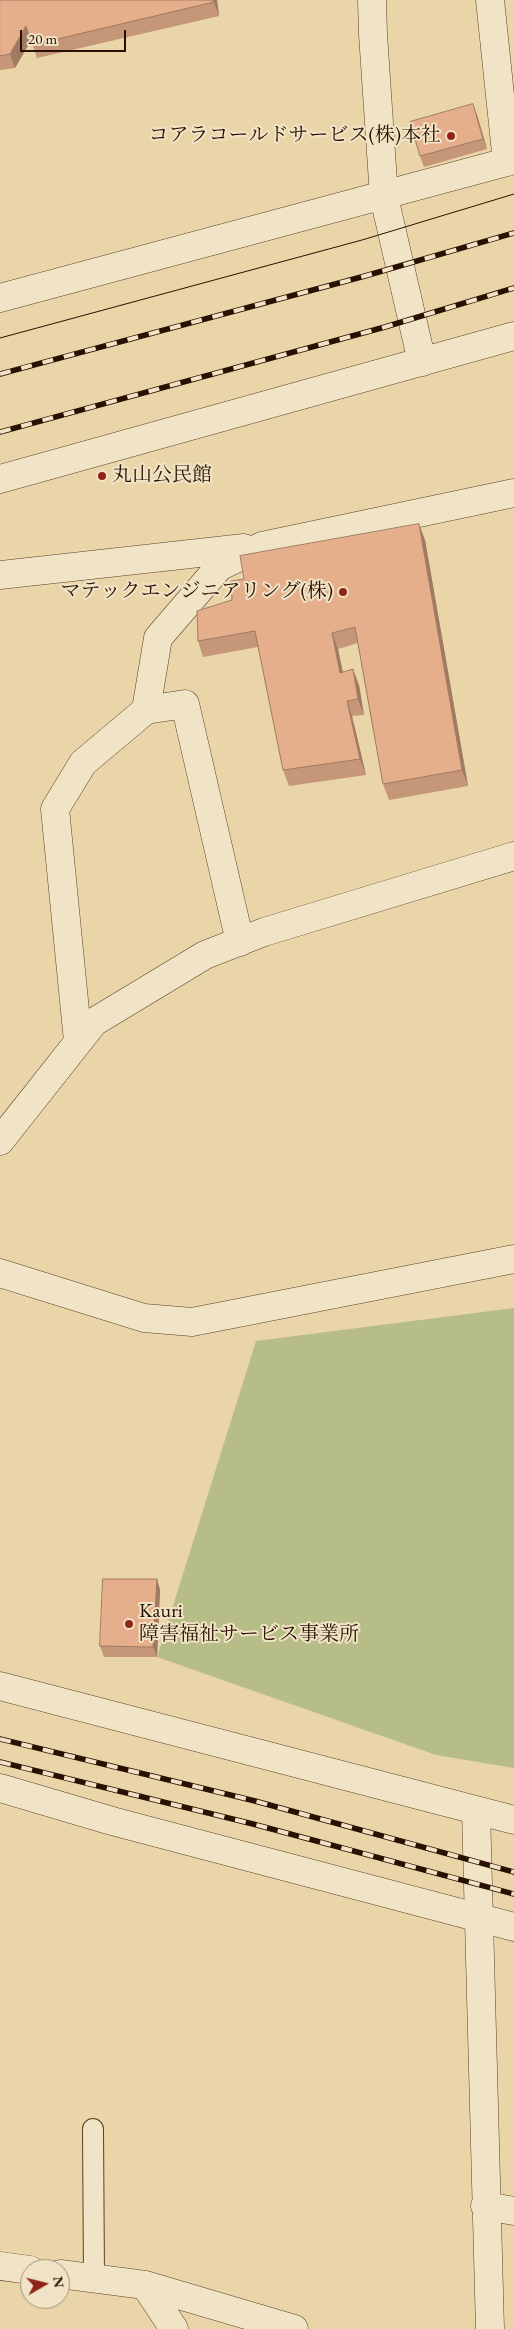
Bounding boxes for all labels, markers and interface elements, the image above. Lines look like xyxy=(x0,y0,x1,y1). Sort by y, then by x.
scale bar xyxy=(22,20,129,52)
text: 20 m xyxy=(28,29,57,48)
place label: コアラコールドサービス(株)本社 xyxy=(148,124,441,148)
marker: コアラコールドサービス(株)本社 xyxy=(445,130,457,142)
place label: 丸山公民館 xyxy=(112,464,212,488)
marker: 丸山公民館 xyxy=(96,470,108,482)
place label: マテックエンジニアリング(株) xyxy=(60,580,333,604)
marker: マテックエンジニアリング(株) xyxy=(337,586,349,598)
place label: Kauri 障害福祉サービス事業所 xyxy=(139,1600,359,1647)
marker: Kauri 障害福祉サービス事業所 xyxy=(123,1618,135,1630)
north arrow xyxy=(20,2259,70,2309)
text: N xyxy=(49,2275,69,2289)

